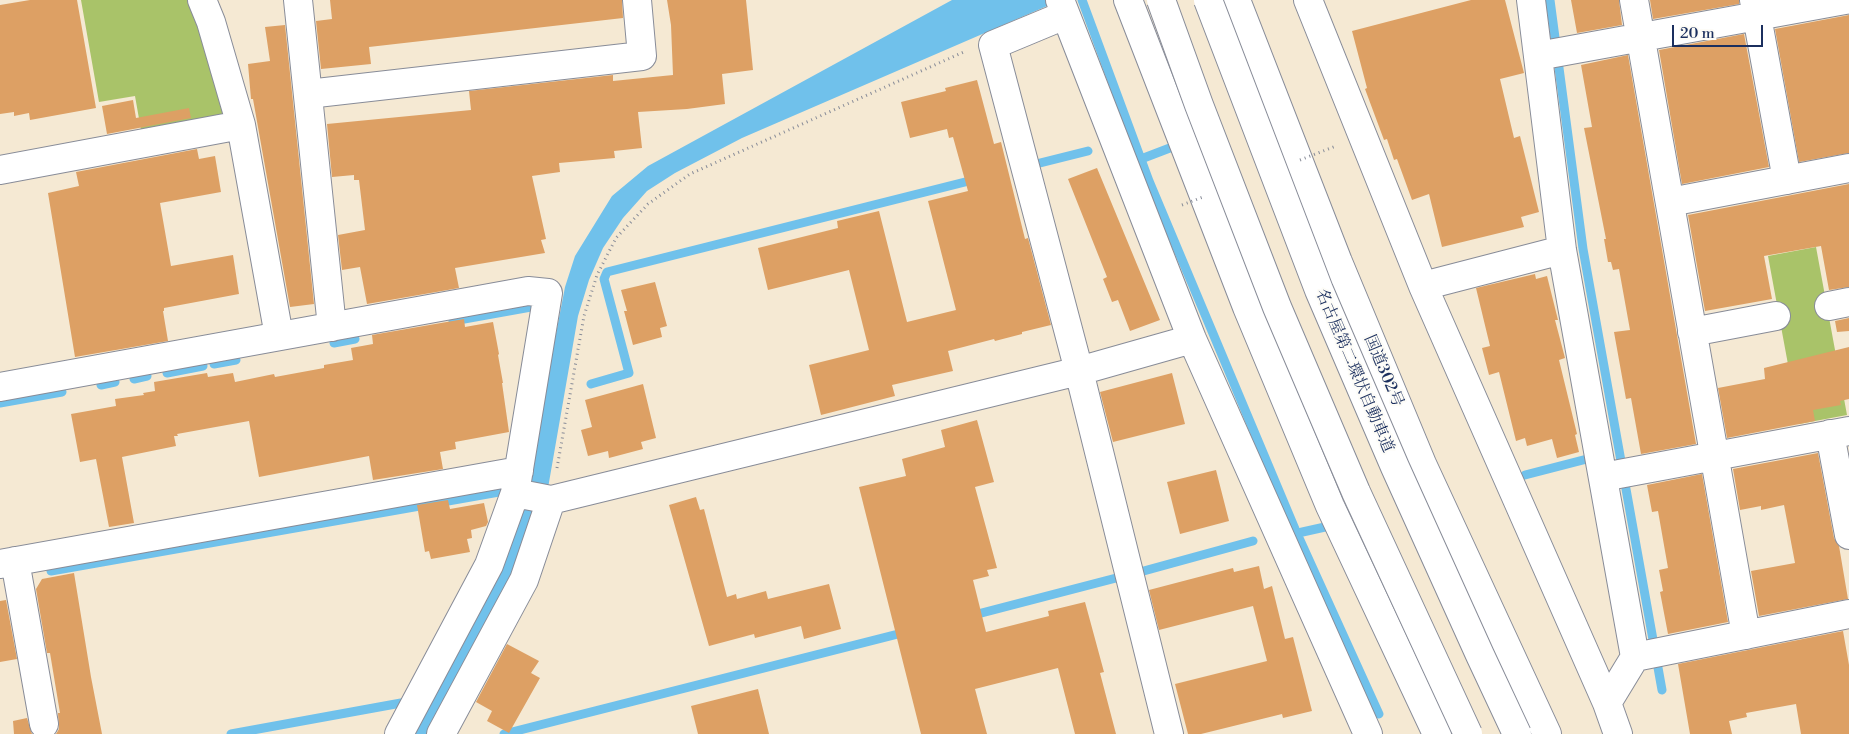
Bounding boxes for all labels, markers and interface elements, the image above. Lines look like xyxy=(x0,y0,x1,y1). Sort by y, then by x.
scale bar xyxy=(1674,15,1765,47)
text: 20 m xyxy=(1680,24,1715,43)
street label: 名古屋第二環状自動車道 xyxy=(1311,286,1397,456)
street label: 国道302号 xyxy=(1359,332,1407,410)

